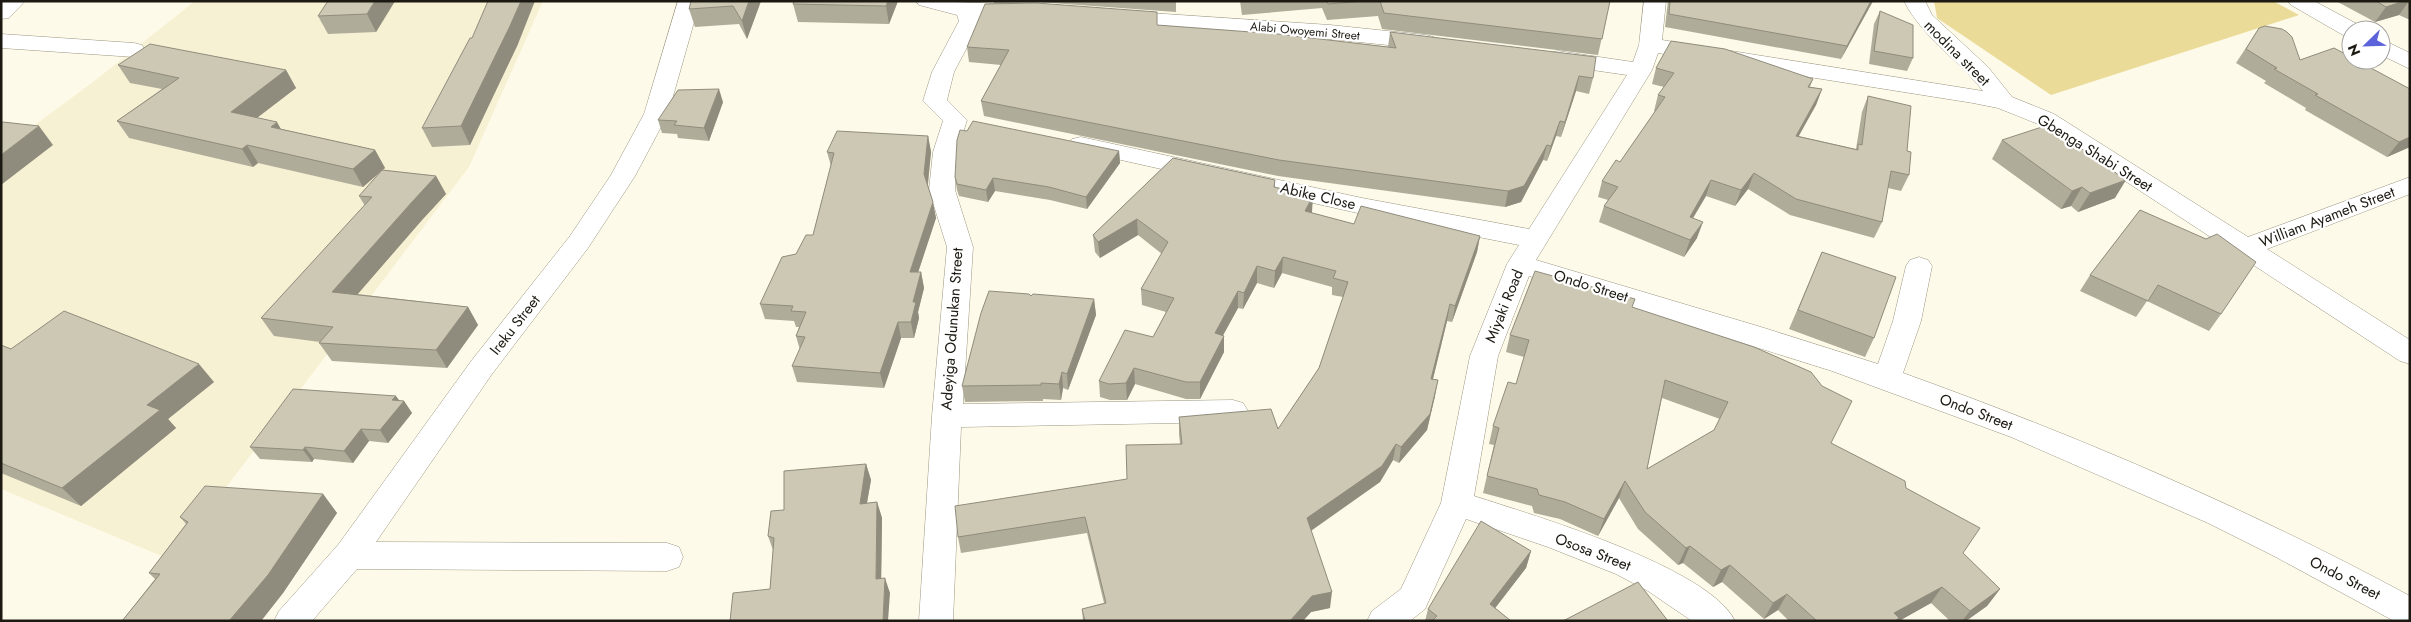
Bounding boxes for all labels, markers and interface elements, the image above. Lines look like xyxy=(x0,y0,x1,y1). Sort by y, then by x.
street label: modina street xyxy=(1919,15,1995,91)
street label: Alabi Owoyemi Street xyxy=(1249,17,1361,45)
north arrow xyxy=(2341,20,2391,70)
text: N xyxy=(2343,41,2365,59)
street label: Gbenga Shabi Street xyxy=(2033,109,2157,198)
street label: Abike Close xyxy=(1278,177,1358,215)
street label: William Ayameh Street xyxy=(2256,181,2398,253)
street label: Adeyiga Odunukan Street xyxy=(935,247,969,411)
street label: Ondo Street xyxy=(1551,264,1631,308)
street label: Miyaki Road xyxy=(1479,266,1529,346)
street label: Ireku Street xyxy=(484,290,546,360)
street label: Ondo Street xyxy=(1936,388,2016,436)
street label: Ososa Street xyxy=(1552,527,1634,577)
street label: Ondo Street xyxy=(2306,551,2385,605)

